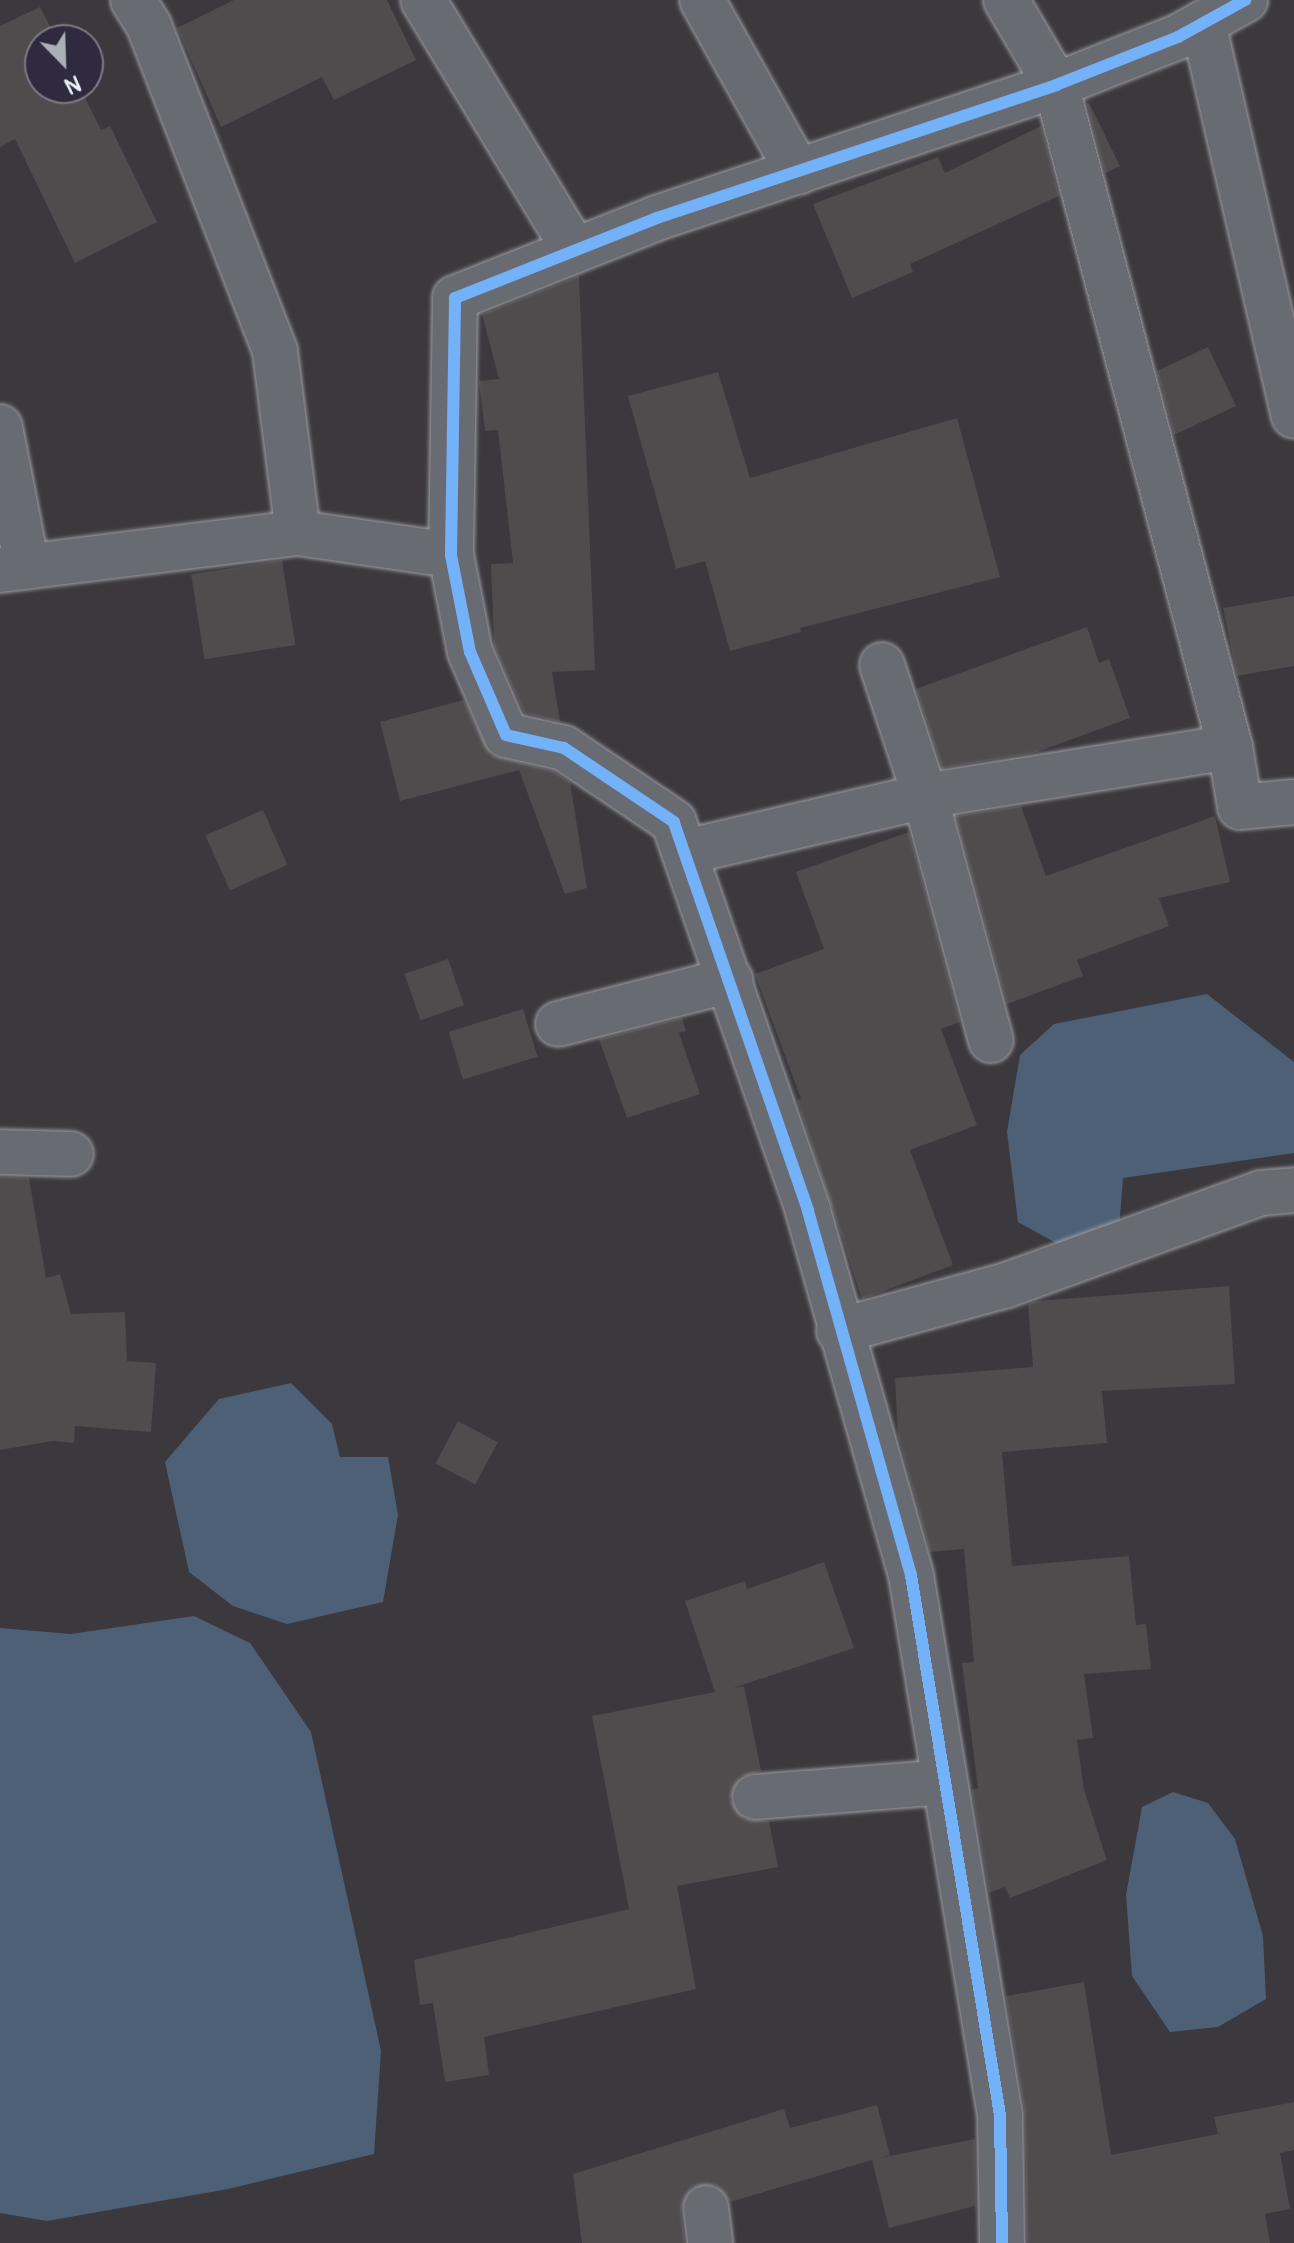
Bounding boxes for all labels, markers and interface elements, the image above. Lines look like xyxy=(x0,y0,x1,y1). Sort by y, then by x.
north arrow xyxy=(24,24,104,104)
text: N xyxy=(60,68,85,100)

